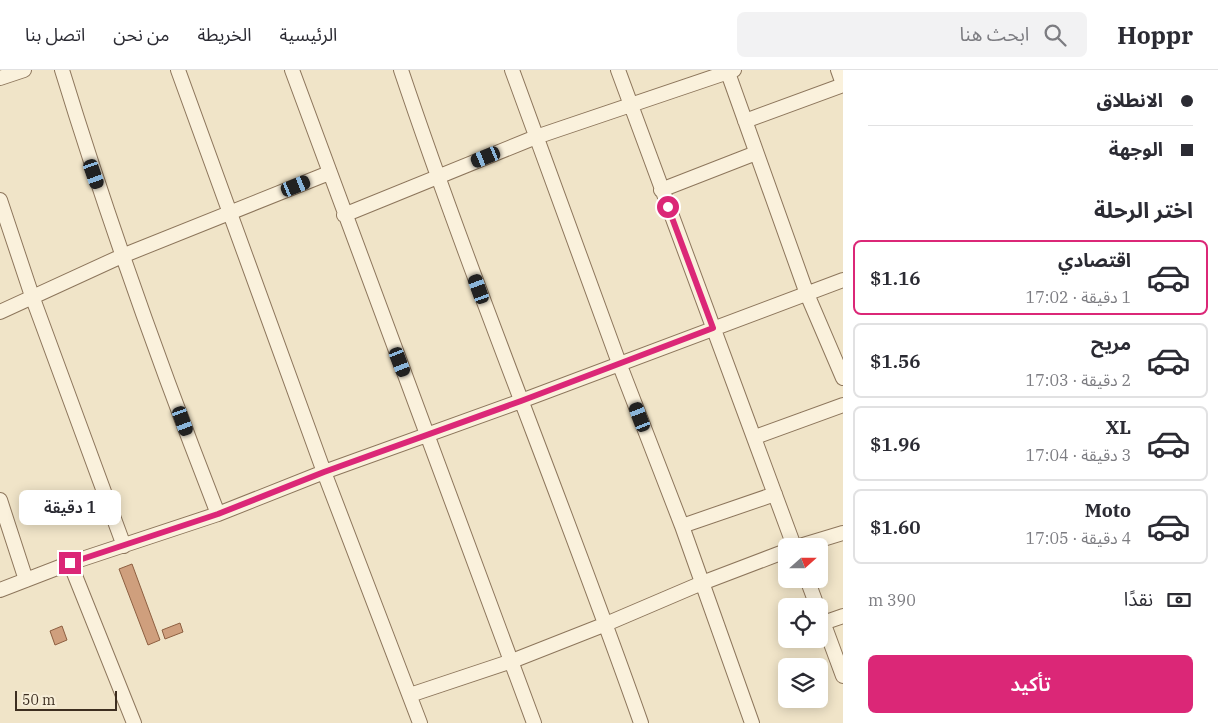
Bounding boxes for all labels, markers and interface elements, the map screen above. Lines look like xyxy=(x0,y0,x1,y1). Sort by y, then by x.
search box xyxy=(737,12,1087,57)
text: Hoppr xyxy=(1117,19,1193,51)
icon: search xyxy=(1041,21,1069,49)
text: ابحث هنا xyxy=(959,22,1029,46)
text: اتصل بنا xyxy=(25,23,85,46)
text: من نحن xyxy=(113,23,170,46)
text: الخريطة xyxy=(198,23,251,46)
text: الرئيسية xyxy=(279,23,337,46)
text: الانطلاق xyxy=(1097,88,1163,112)
text: الوجهة xyxy=(1109,137,1163,161)
car xyxy=(469,144,502,170)
car xyxy=(82,157,105,191)
car xyxy=(279,173,312,199)
text: اختر الرحلة xyxy=(1094,195,1193,224)
route start xyxy=(657,196,679,218)
text: اقتصادي xyxy=(1058,248,1131,272)
icon: car xyxy=(1146,255,1191,300)
text: $1.16 xyxy=(870,266,921,290)
car xyxy=(466,272,491,306)
text: 1 دقيقة · 17:02 xyxy=(1026,287,1131,307)
text: مريح xyxy=(1091,331,1131,355)
icon: car xyxy=(1146,338,1191,383)
car xyxy=(387,345,412,379)
text: $1.56 xyxy=(870,349,921,373)
text: 2 دقيقة · 17:03 xyxy=(1026,370,1131,390)
car xyxy=(627,400,652,434)
car xyxy=(170,404,195,438)
text: XL xyxy=(1105,415,1131,439)
icon: car xyxy=(1146,421,1191,466)
text: $1.96 xyxy=(870,432,921,456)
text: 3 دقيقة · 17:04 xyxy=(1026,445,1131,465)
callout: 1 دقيقة xyxy=(19,490,121,526)
text: 1 دقيقة xyxy=(44,497,96,517)
text: Moto xyxy=(1085,498,1131,522)
icon: car xyxy=(1146,504,1191,549)
text: $1.60 xyxy=(870,515,921,539)
text: 4 دقيقة · 17:05 xyxy=(1026,528,1131,548)
north arrow xyxy=(778,538,828,588)
map controls xyxy=(778,538,828,708)
route end xyxy=(59,552,81,574)
icon: cash xyxy=(1165,586,1193,614)
text: نقدًا xyxy=(1124,587,1153,611)
text: 390 m xyxy=(868,590,916,610)
button: locate xyxy=(778,598,828,648)
button: تأكيد xyxy=(868,655,1193,713)
button: layers xyxy=(778,658,828,708)
scale bar xyxy=(15,688,118,711)
text: 50 m xyxy=(22,691,55,709)

